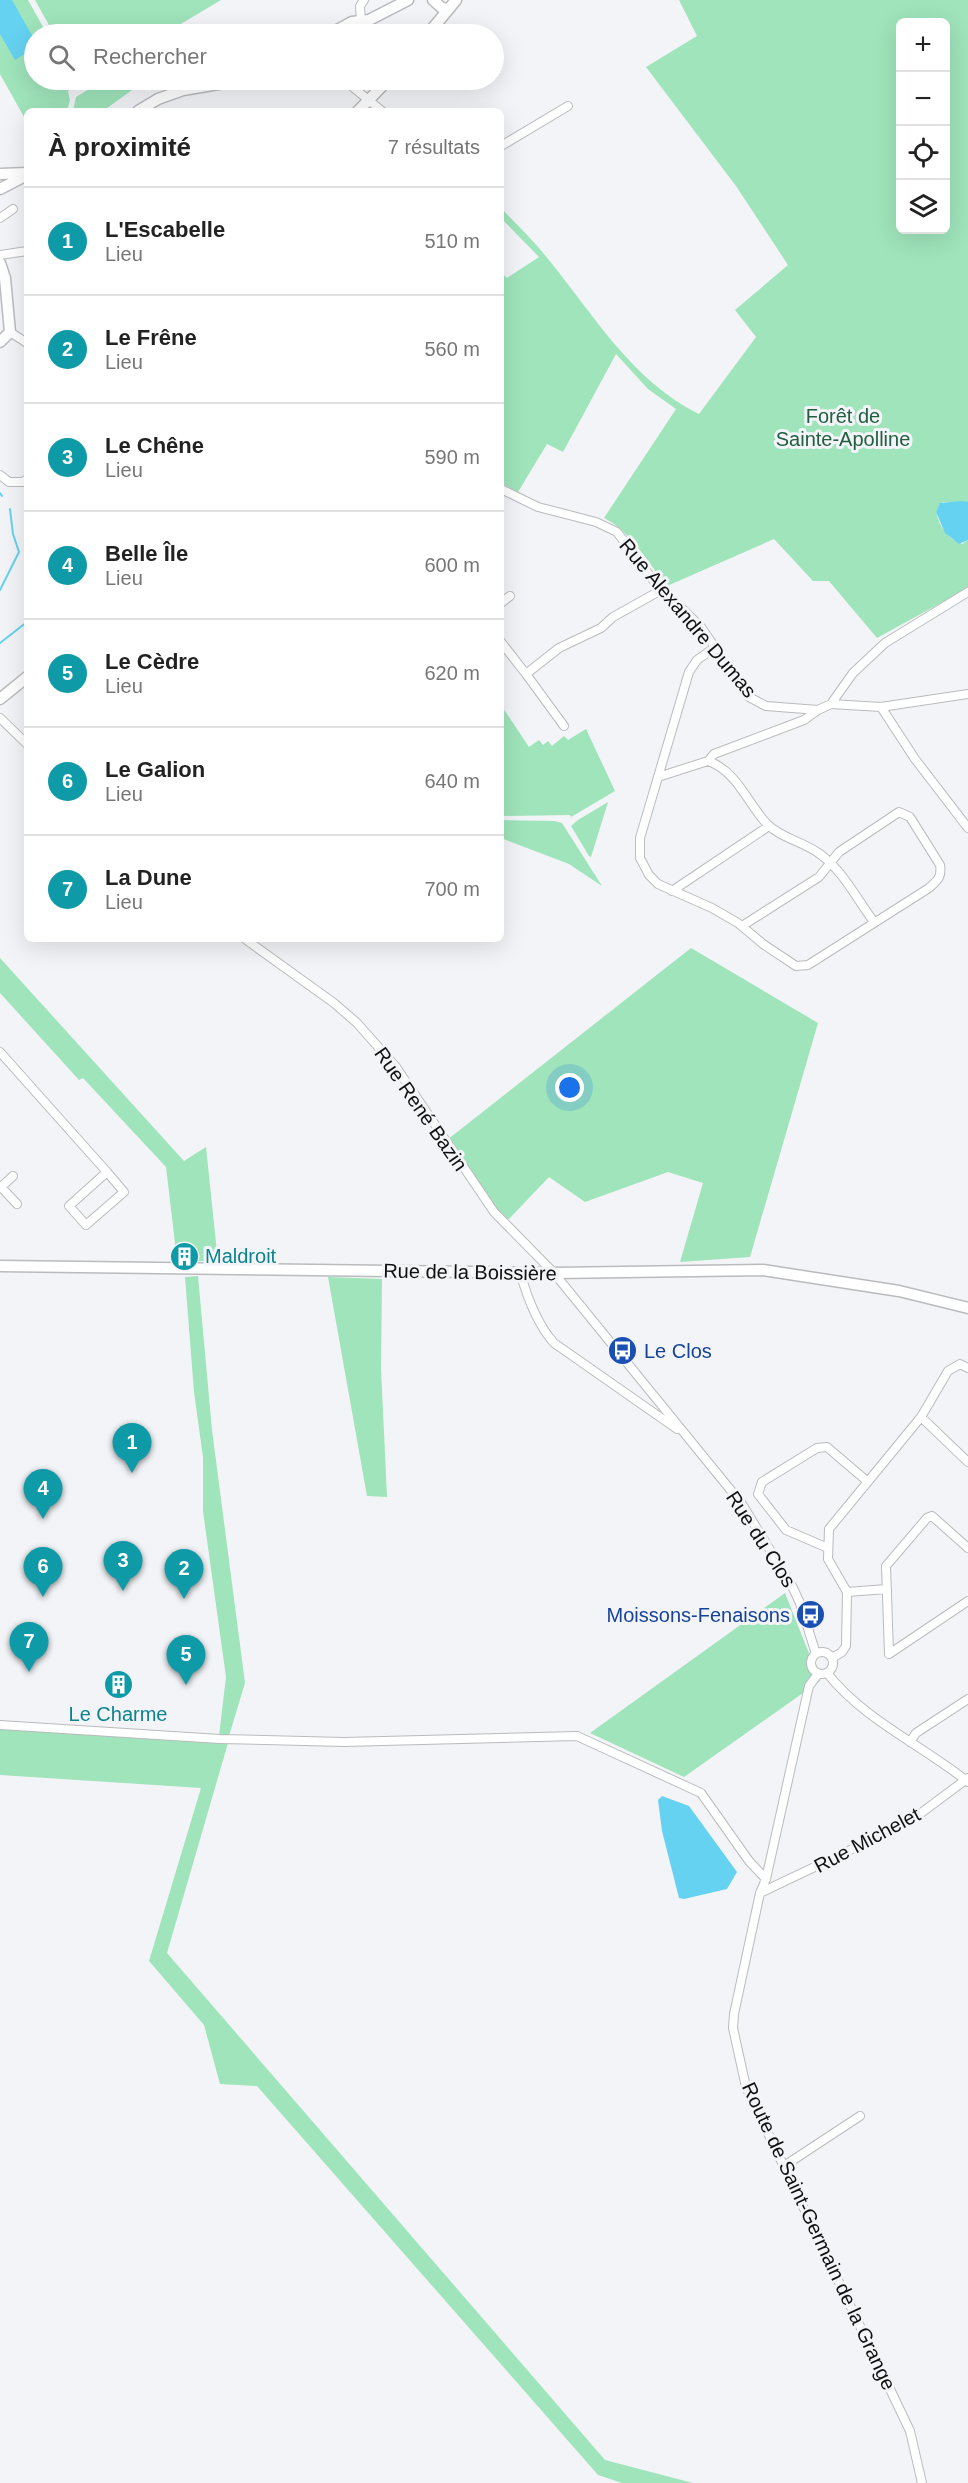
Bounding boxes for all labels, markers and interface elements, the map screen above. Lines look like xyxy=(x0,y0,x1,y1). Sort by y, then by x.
map controls xyxy=(896,18,950,234)
button: + xyxy=(896,18,950,72)
search box xyxy=(24,24,504,90)
icon: search xyxy=(45,41,78,74)
text: Rechercher xyxy=(93,44,207,69)
button: − xyxy=(896,72,950,126)
button: locate xyxy=(896,126,950,180)
text: À proximité xyxy=(48,132,191,162)
text: 7 résultats xyxy=(388,136,480,158)
button: layers xyxy=(896,180,950,234)
text: L'Escabelle xyxy=(105,217,225,242)
text: 1 xyxy=(62,230,73,252)
text: 510 m xyxy=(424,230,480,252)
text: Lieu xyxy=(105,243,143,265)
text: Le Frêne xyxy=(105,325,197,350)
text: 2 xyxy=(62,338,73,360)
text: 560 m xyxy=(424,338,480,360)
text: Lieu xyxy=(105,351,143,373)
park label: Forêt de Sainte-Apolline xyxy=(776,405,910,450)
text: Le Chêne xyxy=(105,433,204,458)
text: 3 xyxy=(62,446,73,468)
text: 590 m xyxy=(424,446,480,468)
text: Lieu xyxy=(105,459,143,481)
street label: Rue Alexandre Dumas xyxy=(615,534,761,702)
text: Belle Île xyxy=(105,541,188,566)
text: 4 xyxy=(62,554,73,576)
text: 600 m xyxy=(424,554,480,576)
text: Lieu xyxy=(105,567,143,589)
text: Le Cèdre xyxy=(105,649,199,674)
text: 5 xyxy=(62,662,73,684)
text: 620 m xyxy=(424,662,480,684)
text: Lieu xyxy=(105,675,143,697)
text: Le Galion xyxy=(105,757,205,782)
text: 6 xyxy=(62,770,73,792)
text: 640 m xyxy=(424,770,480,792)
text: Lieu xyxy=(105,783,143,805)
text: La Dune xyxy=(105,865,192,890)
text: 7 xyxy=(62,878,73,900)
text: 700 m xyxy=(424,878,480,900)
text: Lieu xyxy=(105,891,143,913)
street label: Rue René Bazin xyxy=(370,1043,472,1175)
your location xyxy=(555,1073,584,1102)
building icon: Maldroit xyxy=(168,1240,200,1272)
place label: Maldroit xyxy=(205,1245,277,1267)
street label: Rue de la Boissière xyxy=(383,1259,557,1285)
bus stop icon: Le Clos xyxy=(607,1335,639,1367)
place label: Le Clos xyxy=(644,1340,712,1362)
pin: 1 xyxy=(112,1424,152,1473)
pin: 4 xyxy=(24,1470,63,1519)
street label: Rue du Clos xyxy=(722,1487,800,1591)
pin: 3 xyxy=(104,1542,142,1591)
pin: 6 xyxy=(24,1548,63,1597)
pin: 2 xyxy=(164,1550,204,1599)
bus stop icon: Moissons-Fenaisons xyxy=(795,1599,827,1631)
place label: Moissons-Fenaisons xyxy=(607,1604,790,1626)
pin: 7 xyxy=(9,1622,48,1672)
pin: 5 xyxy=(166,1636,206,1685)
building icon: Le Charme xyxy=(102,1668,134,1700)
place label: Le Charme xyxy=(69,1703,167,1725)
street label: Rue Michelet xyxy=(810,1803,924,1877)
street label: Route de Saint-Germain de la Grange xyxy=(738,2079,900,2393)

